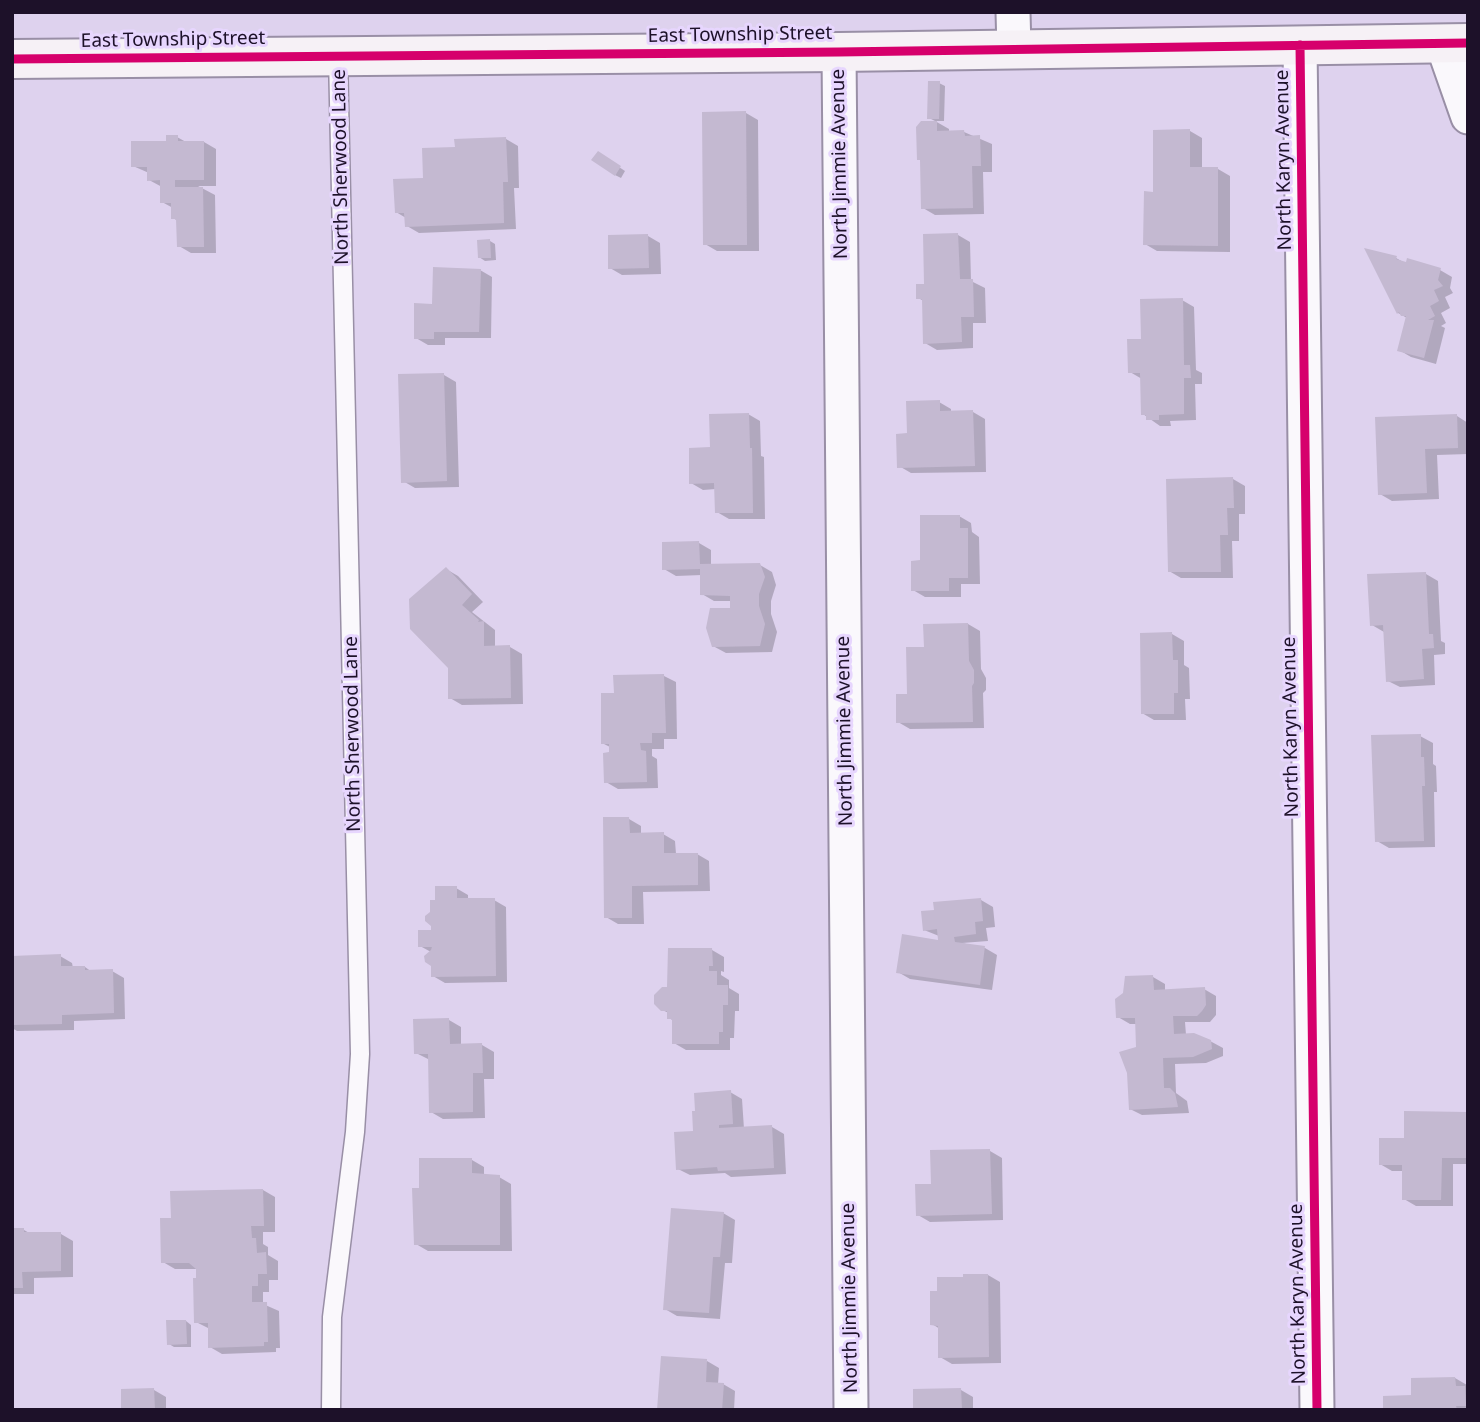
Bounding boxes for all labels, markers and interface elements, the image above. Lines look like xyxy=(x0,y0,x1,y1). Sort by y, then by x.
street label: East Township Street xyxy=(648,22,832,48)
street label: East Township Street xyxy=(81,27,265,53)
street label: North Sherwood Lane xyxy=(328,69,354,265)
street label: North Jimmie Avenue xyxy=(827,69,853,259)
street label: North Karyn Avenue xyxy=(1271,69,1297,251)
street label: North Sherwood Lane xyxy=(340,636,366,832)
street label: North Jimmie Avenue xyxy=(832,636,858,826)
street label: North Karyn Avenue xyxy=(1278,636,1304,818)
street label: North Jimmie Avenue xyxy=(837,1203,863,1393)
street label: North Karyn Avenue xyxy=(1285,1203,1311,1385)

